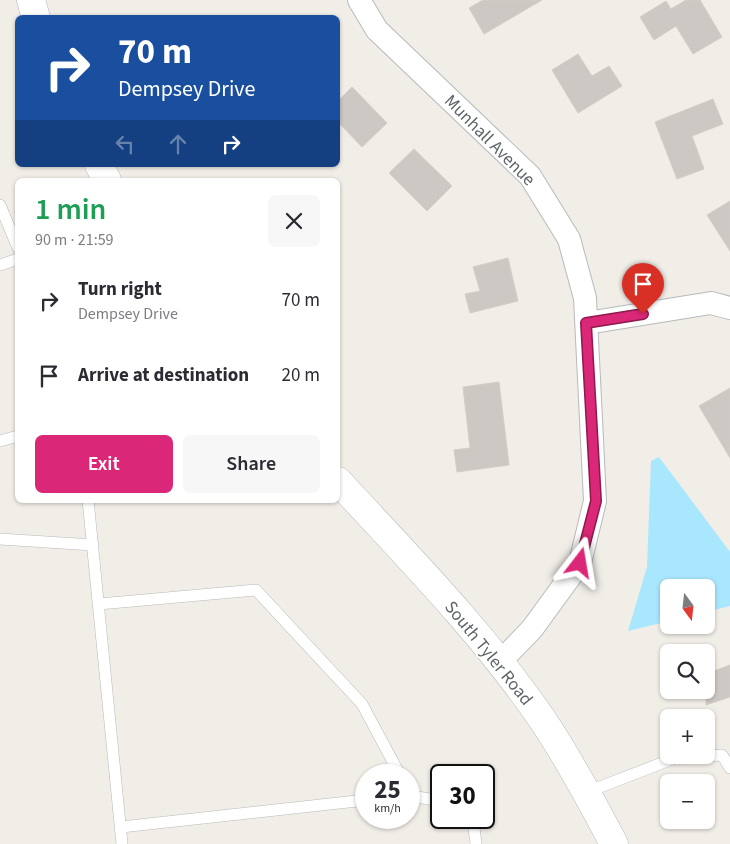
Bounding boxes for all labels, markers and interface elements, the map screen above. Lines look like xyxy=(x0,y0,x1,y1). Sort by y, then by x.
text: 70 m xyxy=(118,27,192,77)
icon: right xyxy=(35,35,100,100)
text: Dempsey Drive xyxy=(118,73,255,105)
street label: Munhall Avenue xyxy=(438,89,541,192)
icon: left xyxy=(111,130,139,158)
icon: ahead xyxy=(164,130,192,158)
icon: right xyxy=(217,130,245,158)
text: 1 min xyxy=(35,188,106,231)
button: close xyxy=(268,195,320,247)
text: 90 m · 21:59 xyxy=(35,229,114,251)
pin xyxy=(622,263,664,314)
icon: arrive xyxy=(629,270,657,298)
text: Turn right xyxy=(78,276,162,303)
icon: right xyxy=(35,287,63,315)
text: 70 m xyxy=(282,287,320,314)
text: Dempsey Drive xyxy=(78,303,178,325)
icon: arrive xyxy=(35,362,63,390)
text: Arrive at destination xyxy=(78,362,249,389)
text: 20 m xyxy=(282,362,320,389)
button: Exit xyxy=(35,435,173,493)
button: Share xyxy=(183,435,320,493)
position arrow xyxy=(553,536,605,588)
north arrow xyxy=(660,579,715,634)
map controls xyxy=(660,579,715,829)
street label: South Tyler Road xyxy=(439,596,539,711)
button: search xyxy=(660,644,715,699)
button: + xyxy=(660,709,715,764)
speed limit sign: 30 xyxy=(430,764,495,829)
text: 25 xyxy=(374,772,401,808)
button: − xyxy=(660,774,715,829)
text: km/h xyxy=(374,800,401,817)

